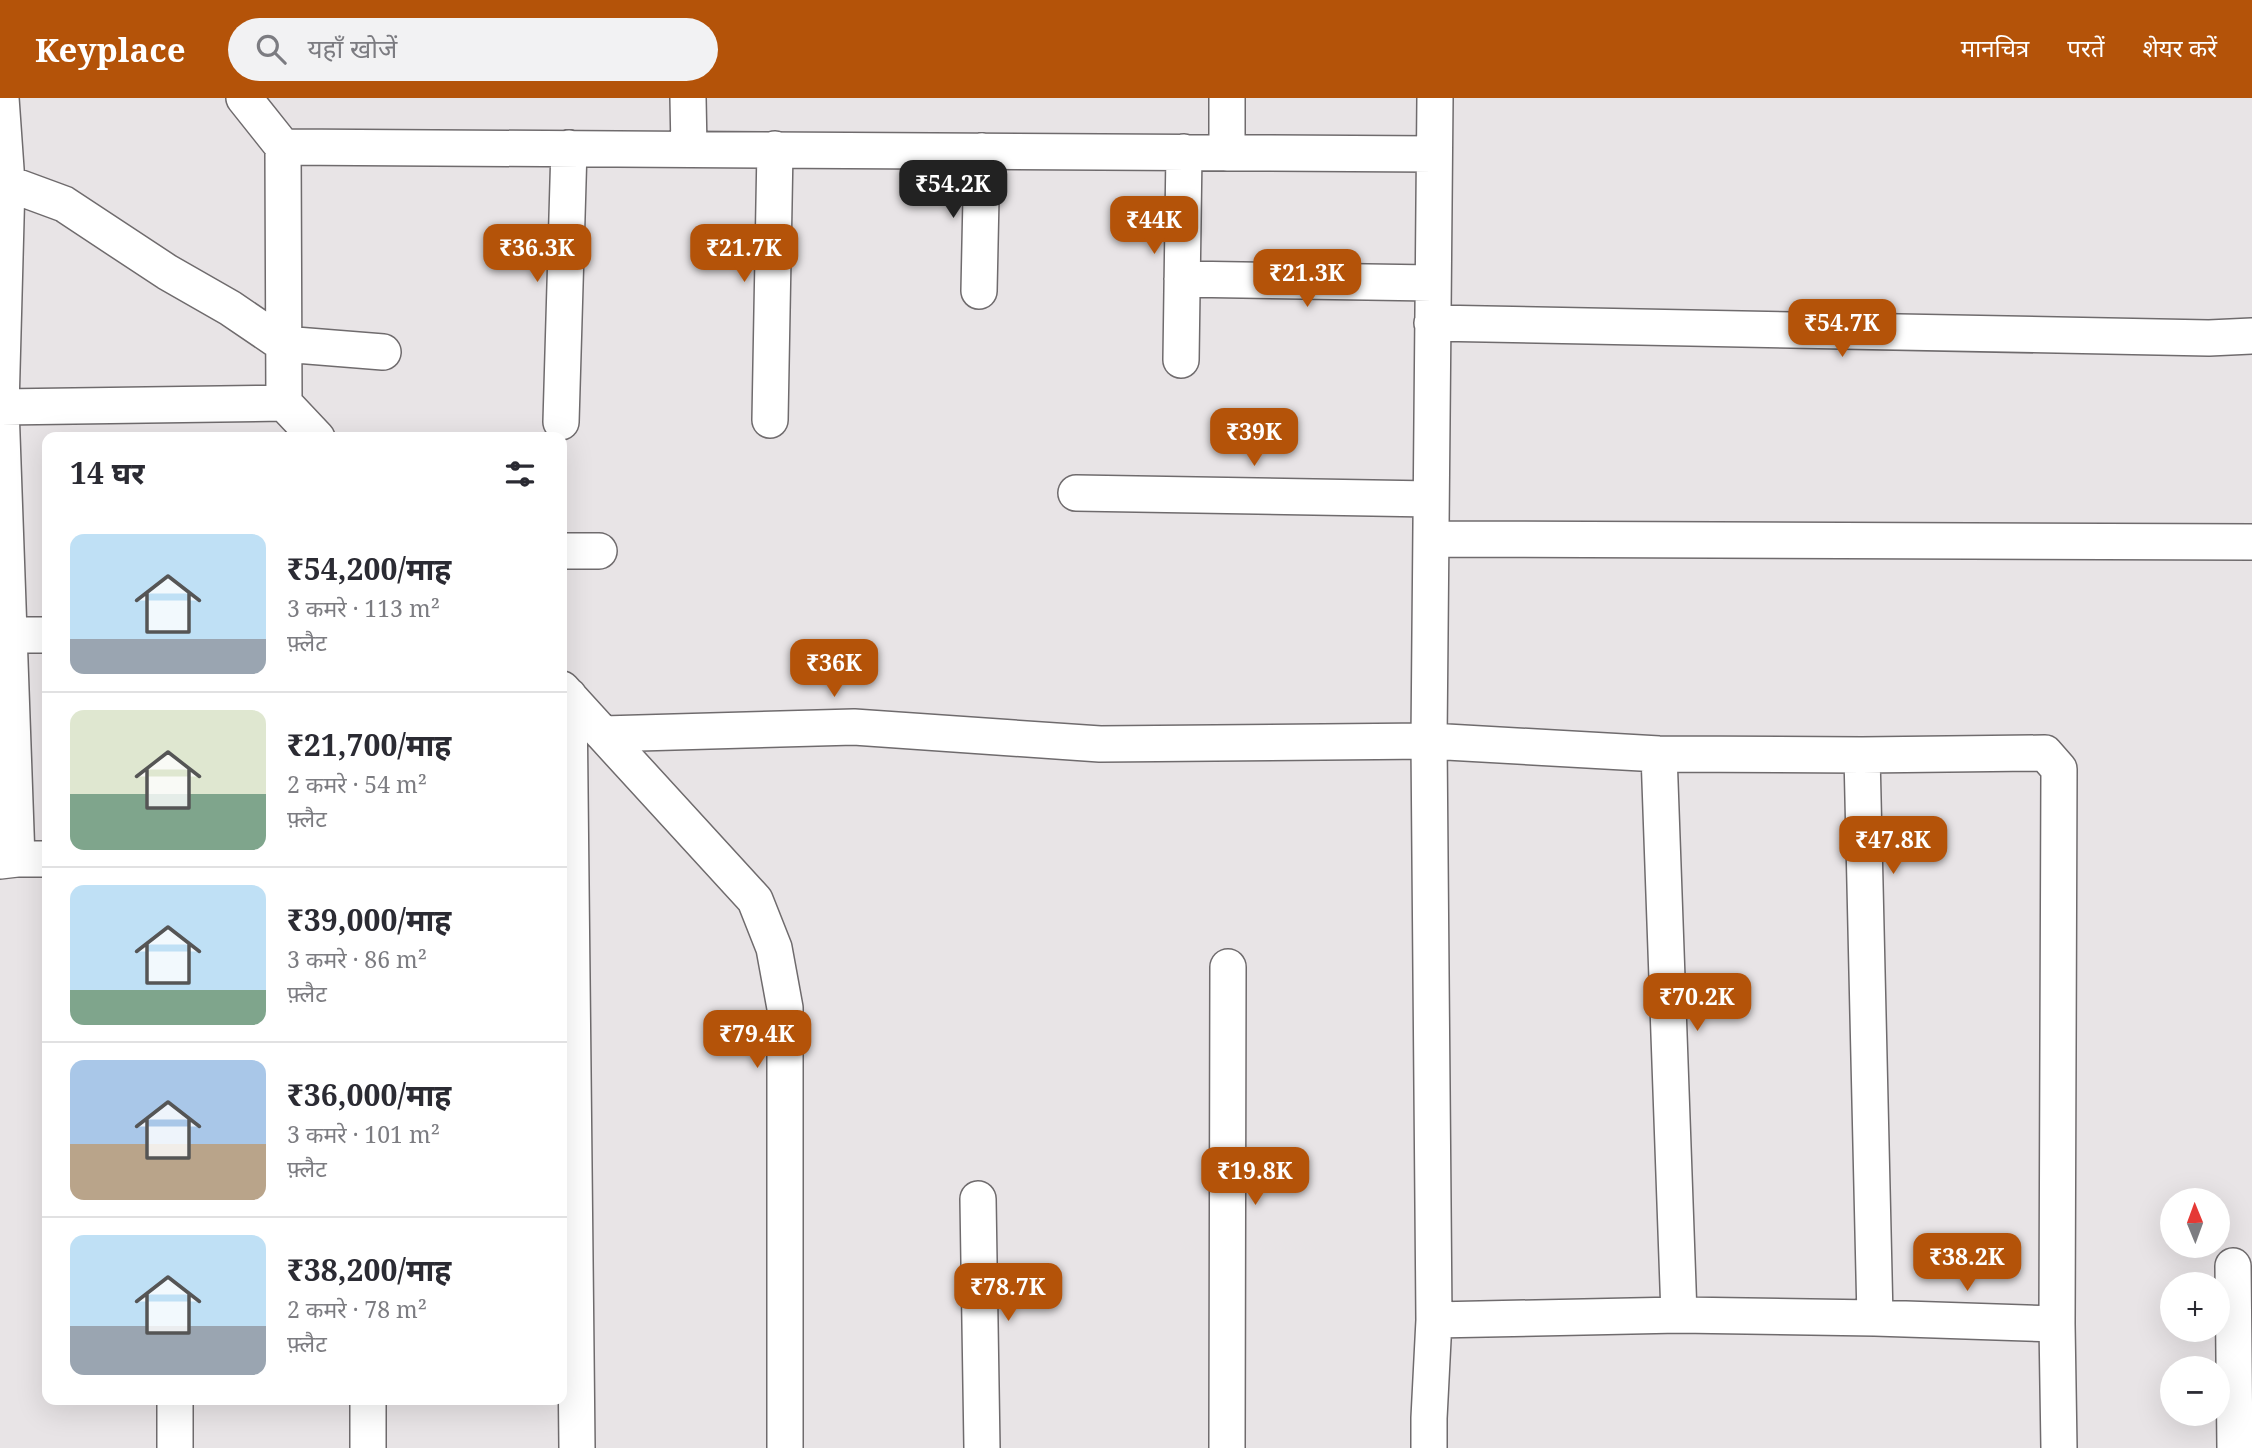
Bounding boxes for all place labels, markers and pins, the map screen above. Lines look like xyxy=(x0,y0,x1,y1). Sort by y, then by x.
pin: ₹54.2K xyxy=(896,160,1010,220)
pin: ₹44K xyxy=(1113,197,1195,256)
pin: ₹36.3K xyxy=(480,225,594,284)
pin: ₹21.7K xyxy=(687,225,801,284)
pin: ₹21.3K xyxy=(1250,250,1364,309)
pin: ₹54.7K xyxy=(1785,300,1899,359)
pin: ₹39K xyxy=(1213,408,1295,468)
pin: ₹36K xyxy=(793,640,875,699)
pin: ₹47.8K xyxy=(1836,816,1950,876)
pin: ₹70.2K xyxy=(1640,974,1754,1033)
pin: ₹79.4K xyxy=(700,1010,814,1070)
pin: ₹19.8K xyxy=(1198,1148,1312,1207)
pin: ₹38.2K xyxy=(1910,1234,2024,1293)
pin: ₹78.7K xyxy=(951,1264,1065,1323)

